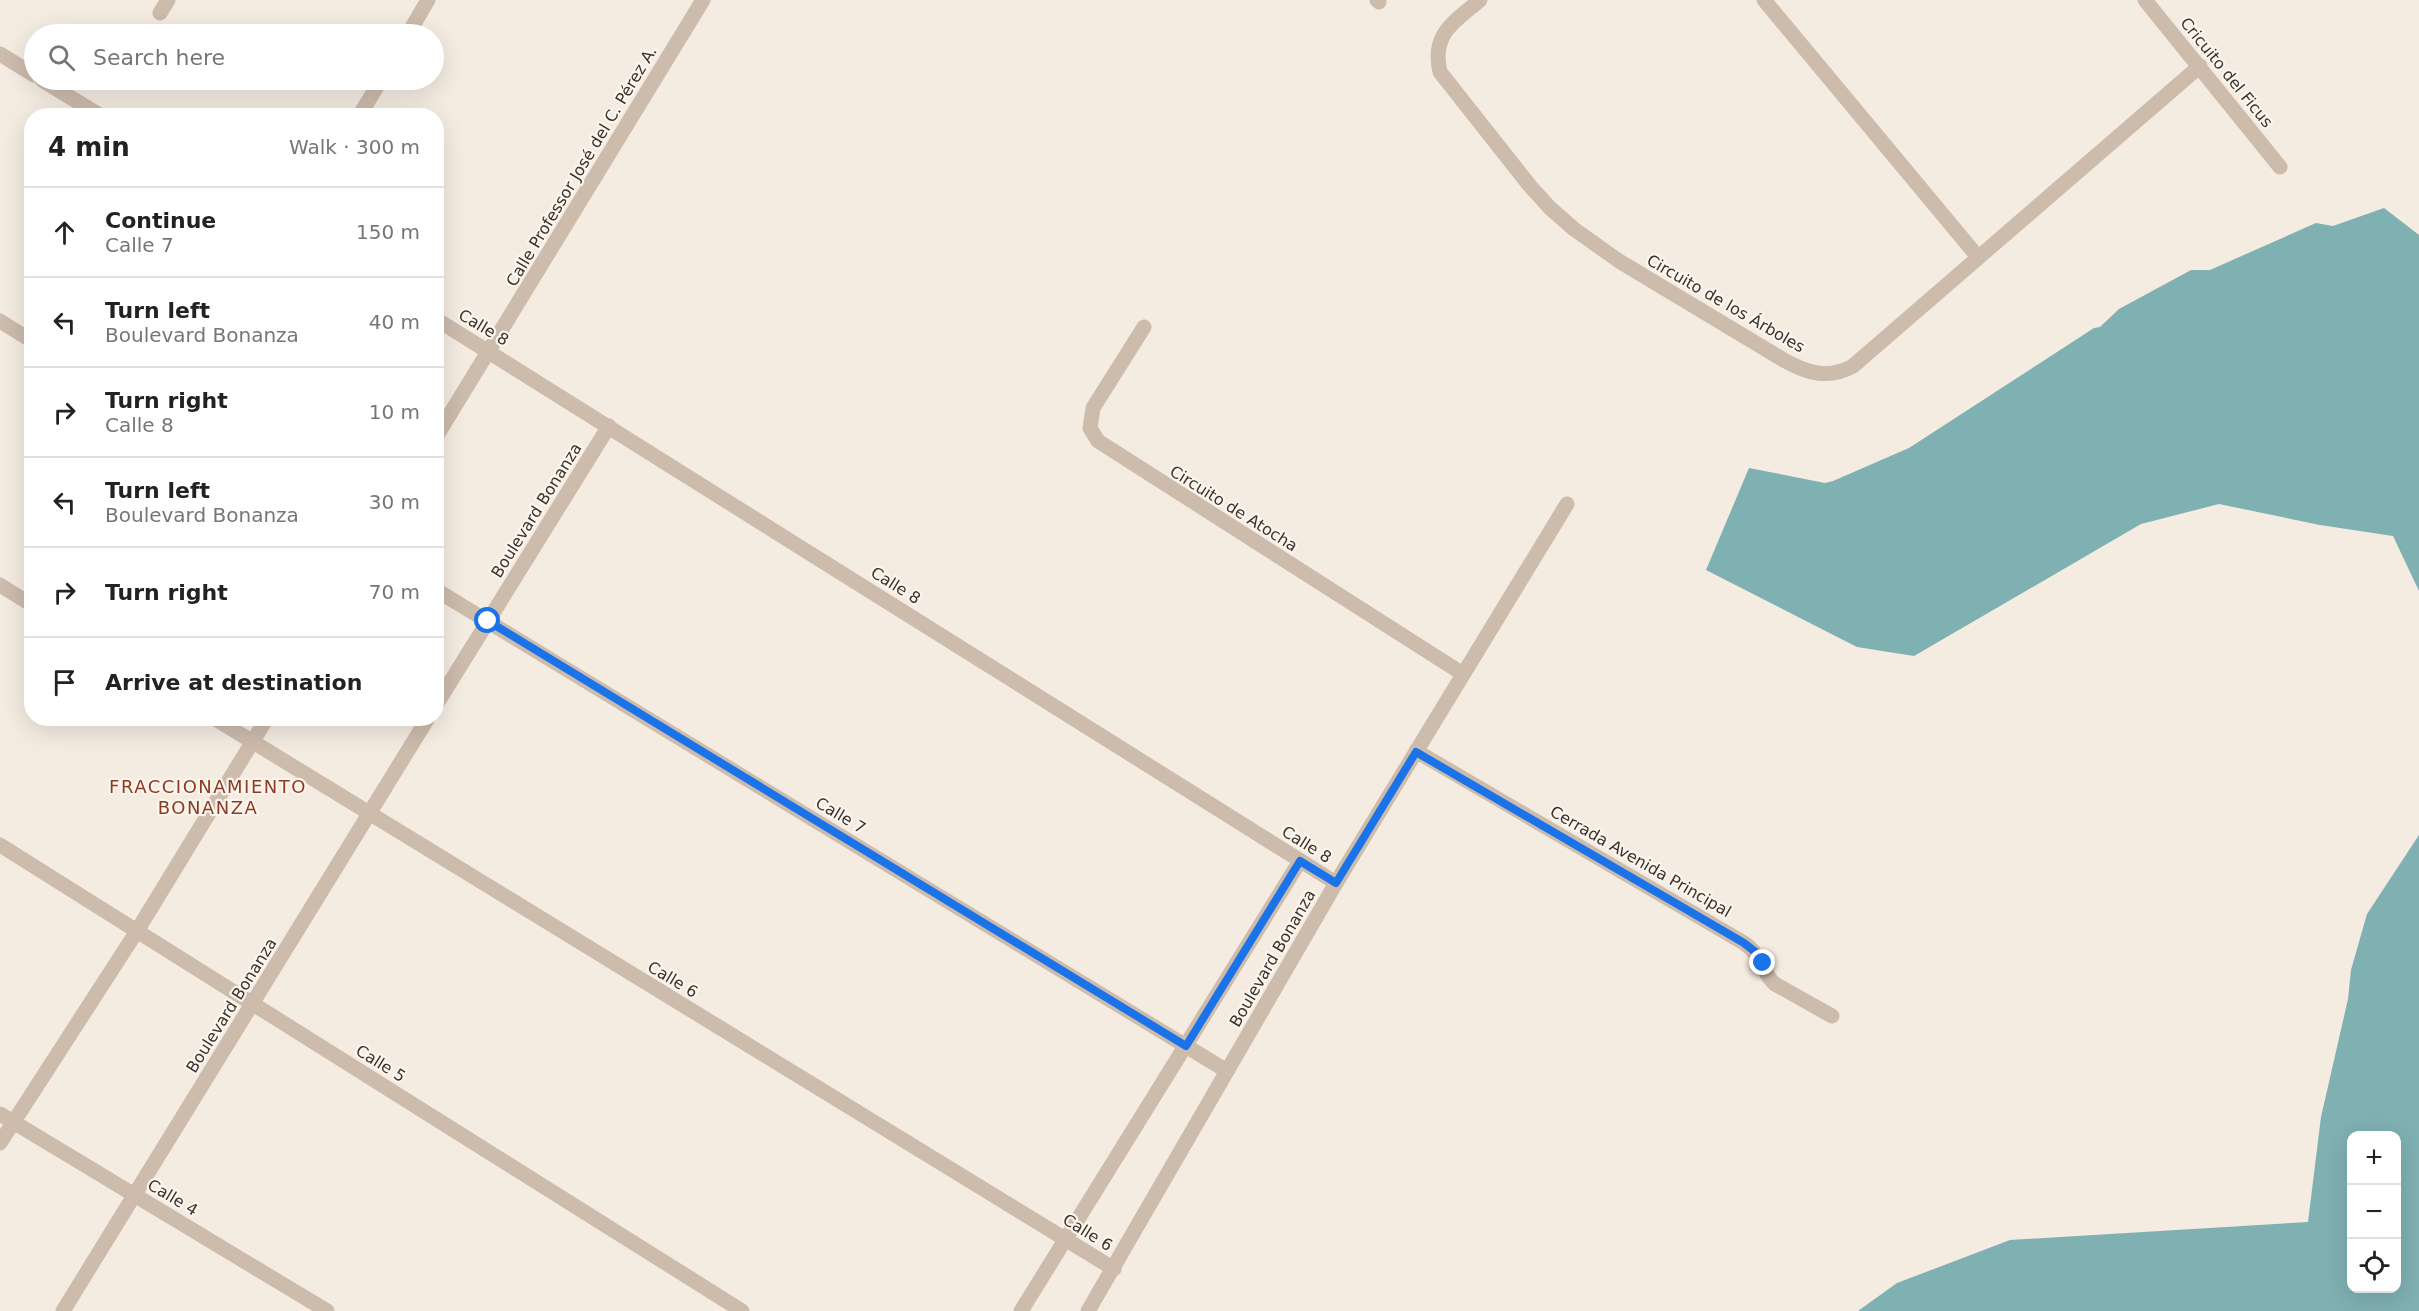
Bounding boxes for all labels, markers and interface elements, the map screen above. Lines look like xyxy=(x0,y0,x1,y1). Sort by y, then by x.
street label: Cricuito del Ficus xyxy=(2176,13,2277,131)
search box xyxy=(24,24,444,90)
icon: search xyxy=(45,41,78,74)
street label: Calle Professor José del C. Pérez A. xyxy=(502,43,661,290)
text: Search here xyxy=(93,45,225,70)
text: 4 min xyxy=(48,132,130,162)
text: Walk · 300 m xyxy=(289,135,420,159)
text: Continue xyxy=(105,208,216,233)
icon: ahead xyxy=(48,216,81,249)
text: 150 m xyxy=(356,220,420,244)
text: Calle 7 xyxy=(105,233,174,257)
street label: Circuito de los Árboles xyxy=(1643,250,1808,356)
text: Turn left xyxy=(105,298,210,323)
street label: Calle 8 xyxy=(455,305,512,350)
icon: left xyxy=(48,306,81,339)
text: 40 m xyxy=(369,310,420,334)
text: Boulevard Bonanza xyxy=(105,323,299,347)
text: Turn right xyxy=(105,388,228,413)
icon: right xyxy=(48,396,81,429)
text: 10 m xyxy=(369,400,420,424)
text: Calle 8 xyxy=(105,413,174,437)
street label: Boulevard Bonanza xyxy=(487,439,586,581)
street label: Circuito de Atocha xyxy=(1166,461,1301,555)
text: Turn left xyxy=(105,478,210,503)
icon: left xyxy=(48,486,81,519)
text: 30 m xyxy=(369,490,420,514)
text: Boulevard Bonanza xyxy=(105,503,299,527)
street label: Calle 8 xyxy=(867,563,924,608)
icon: right xyxy=(48,576,81,609)
text: Turn right xyxy=(105,580,228,605)
text: 70 m xyxy=(369,580,420,604)
route start xyxy=(474,607,500,633)
icon: arrive xyxy=(48,666,81,699)
text: Arrive at destination xyxy=(105,670,362,695)
district label: FRACCIONAMIENTO BONANZA xyxy=(109,776,307,818)
street label: Calle 7 xyxy=(812,793,869,838)
street label: Cerrada Avenida Principal xyxy=(1547,802,1735,921)
street label: Calle 8 xyxy=(1278,822,1335,867)
street label: Boulevard Bonanza xyxy=(1225,886,1319,1030)
street label: Boulevard Bonanza xyxy=(182,934,281,1076)
route end xyxy=(1749,949,1775,975)
street label: Calle 6 xyxy=(644,957,701,1002)
street label: Calle 5 xyxy=(352,1041,409,1086)
map controls xyxy=(2347,1131,2401,1293)
button: + xyxy=(2347,1131,2401,1185)
street label: Calle 4 xyxy=(144,1175,201,1220)
button: − xyxy=(2347,1185,2401,1239)
street label: Calle 6 xyxy=(1059,1210,1116,1255)
button: locate xyxy=(2347,1239,2401,1293)

